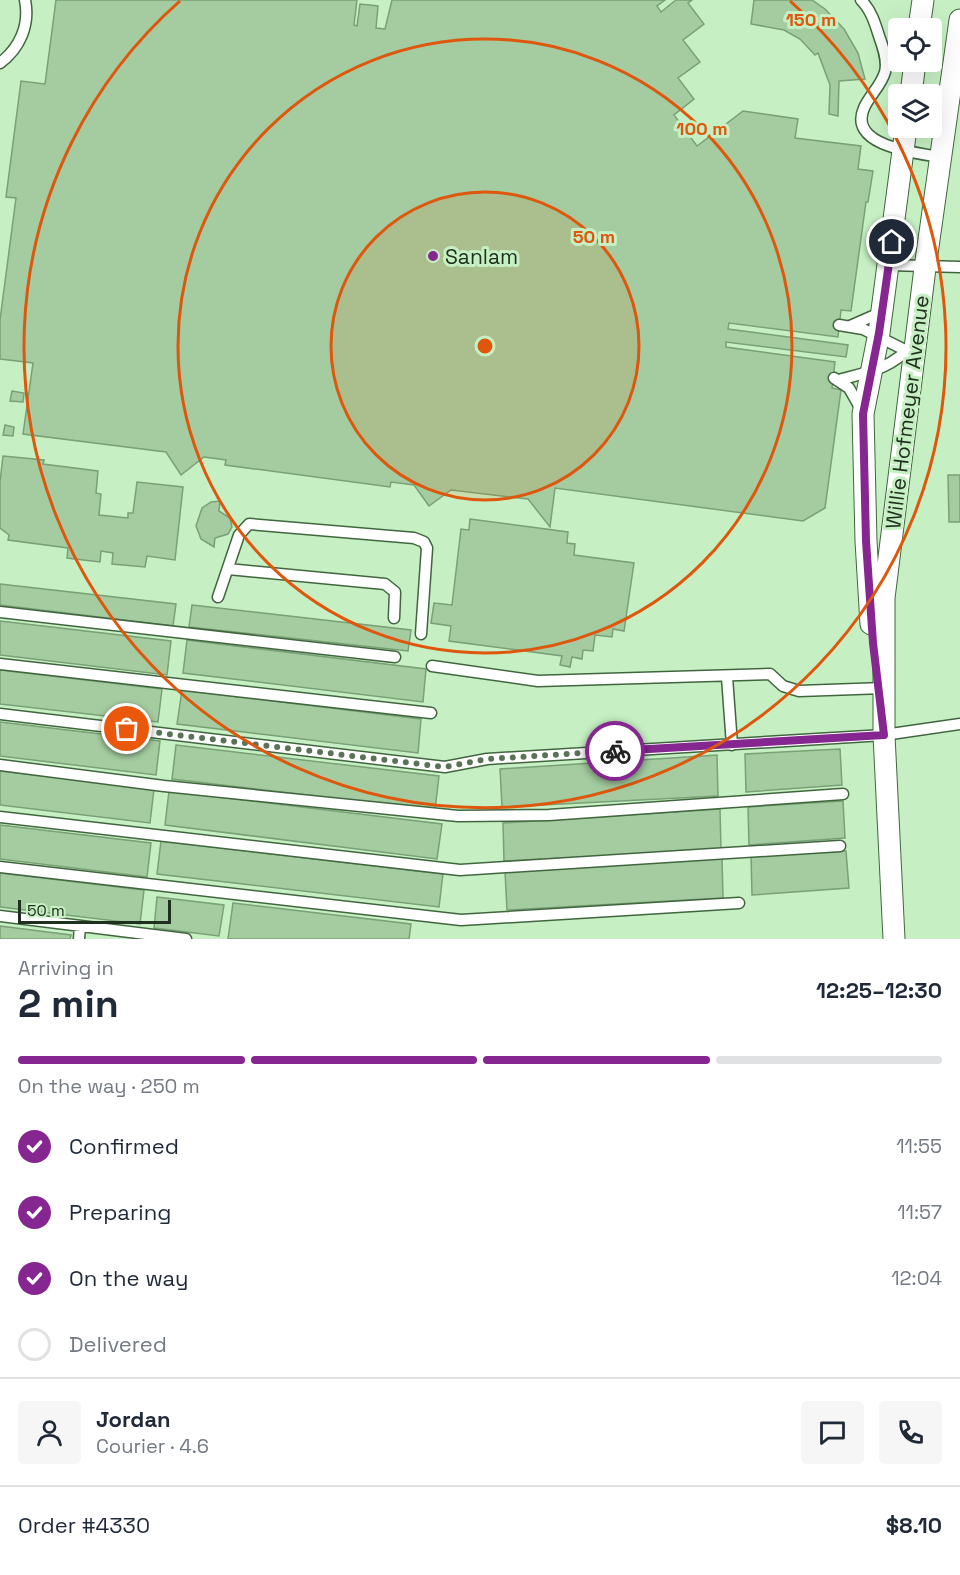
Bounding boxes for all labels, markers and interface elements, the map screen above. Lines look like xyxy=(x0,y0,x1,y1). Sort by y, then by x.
text: 150 m xyxy=(786,8,836,31)
map controls xyxy=(888,18,942,138)
button: locate xyxy=(888,18,942,72)
button: layers xyxy=(888,84,942,138)
text: 100 m xyxy=(676,117,728,140)
pin xyxy=(866,216,917,267)
text: 50 m xyxy=(573,225,615,248)
icon: home xyxy=(875,225,908,258)
place label: Sanlam xyxy=(445,243,518,270)
marker: Sanlam xyxy=(426,249,440,263)
street label: Willie Hofmeyer Avenue xyxy=(879,294,935,530)
centre of rings xyxy=(475,336,495,356)
pin xyxy=(101,703,152,754)
icon: bag xyxy=(110,712,143,745)
courier xyxy=(585,721,645,781)
icon: bike xyxy=(599,735,632,768)
scale bar xyxy=(18,897,171,924)
text: 50 m xyxy=(27,900,65,921)
text: Arriving in xyxy=(18,955,114,981)
text: 12:25–12:30 xyxy=(816,976,942,1004)
text: 2 min xyxy=(18,979,119,1028)
text: On the way · 250 m xyxy=(18,1073,200,1099)
icon: check xyxy=(18,1130,51,1163)
text: Confirmed xyxy=(69,1132,179,1160)
text: 11:55 xyxy=(896,1133,942,1159)
icon: check xyxy=(18,1196,51,1229)
text: Preparing xyxy=(69,1198,171,1226)
text: 11:57 xyxy=(897,1199,942,1225)
icon: check xyxy=(18,1262,51,1295)
text: On the way xyxy=(69,1264,188,1292)
text: 12:04 xyxy=(891,1265,942,1291)
text: Delivered xyxy=(69,1330,167,1358)
button: person xyxy=(18,1401,81,1464)
button: chat xyxy=(801,1401,864,1464)
button: phone xyxy=(879,1401,942,1464)
text: Jordan xyxy=(96,1405,171,1433)
text: Courier · 4.6 xyxy=(96,1433,209,1459)
text: Order #4330 xyxy=(18,1511,150,1539)
text: $8.10 xyxy=(886,1511,942,1539)

